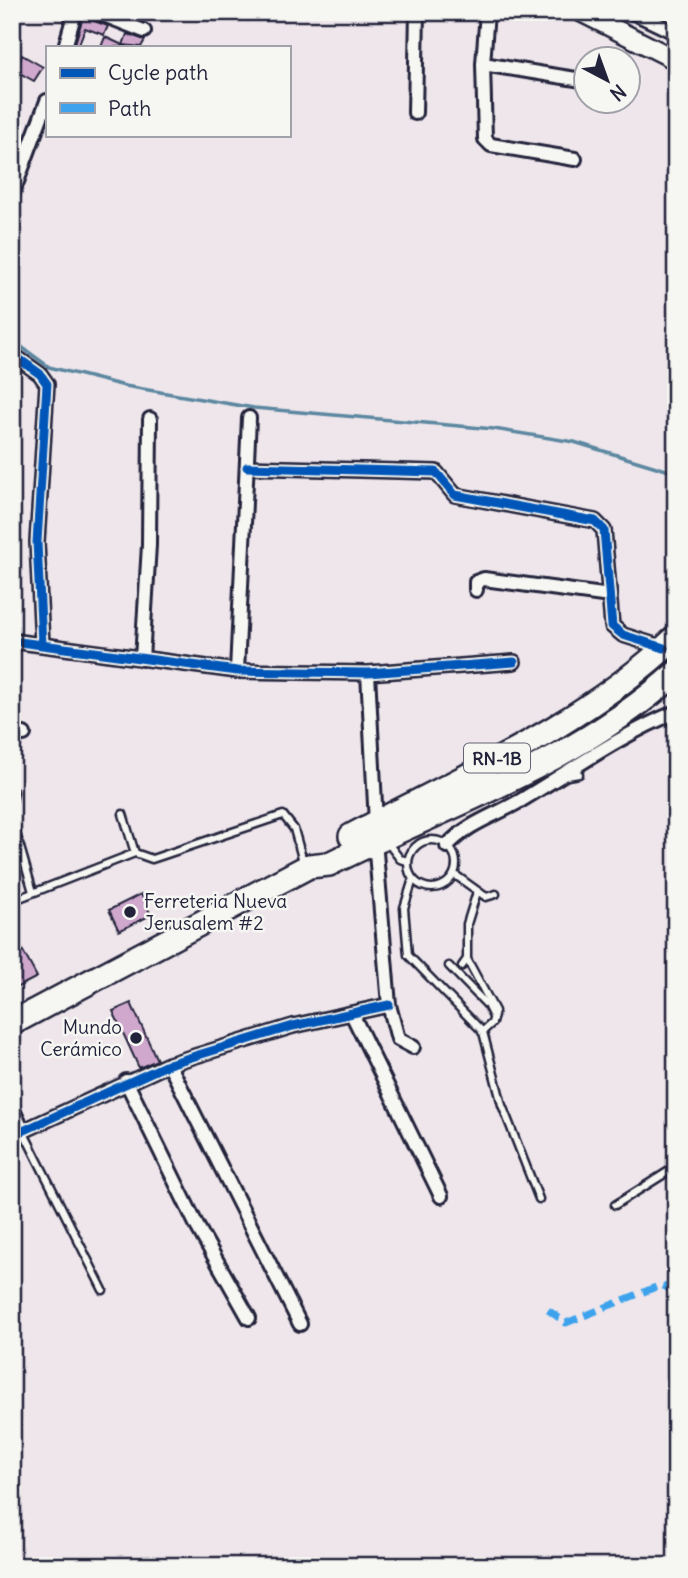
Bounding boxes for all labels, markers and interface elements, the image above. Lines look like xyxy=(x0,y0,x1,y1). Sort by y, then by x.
legend xyxy=(46,46,290,136)
north arrow xyxy=(572,46,642,116)
text: Cycle path xyxy=(108,59,208,86)
text: N xyxy=(605,79,631,106)
text: Path xyxy=(108,95,151,122)
road number: RN-1B xyxy=(464,744,530,772)
place label: Ferreteria Nueva Jerusalem #2 xyxy=(144,889,287,935)
marker: Ferreteria Nueva Jerusalem #2 xyxy=(122,904,138,920)
place label: Mundo Cerámico xyxy=(40,1015,122,1061)
marker: Mundo Cerámico xyxy=(128,1030,144,1046)

